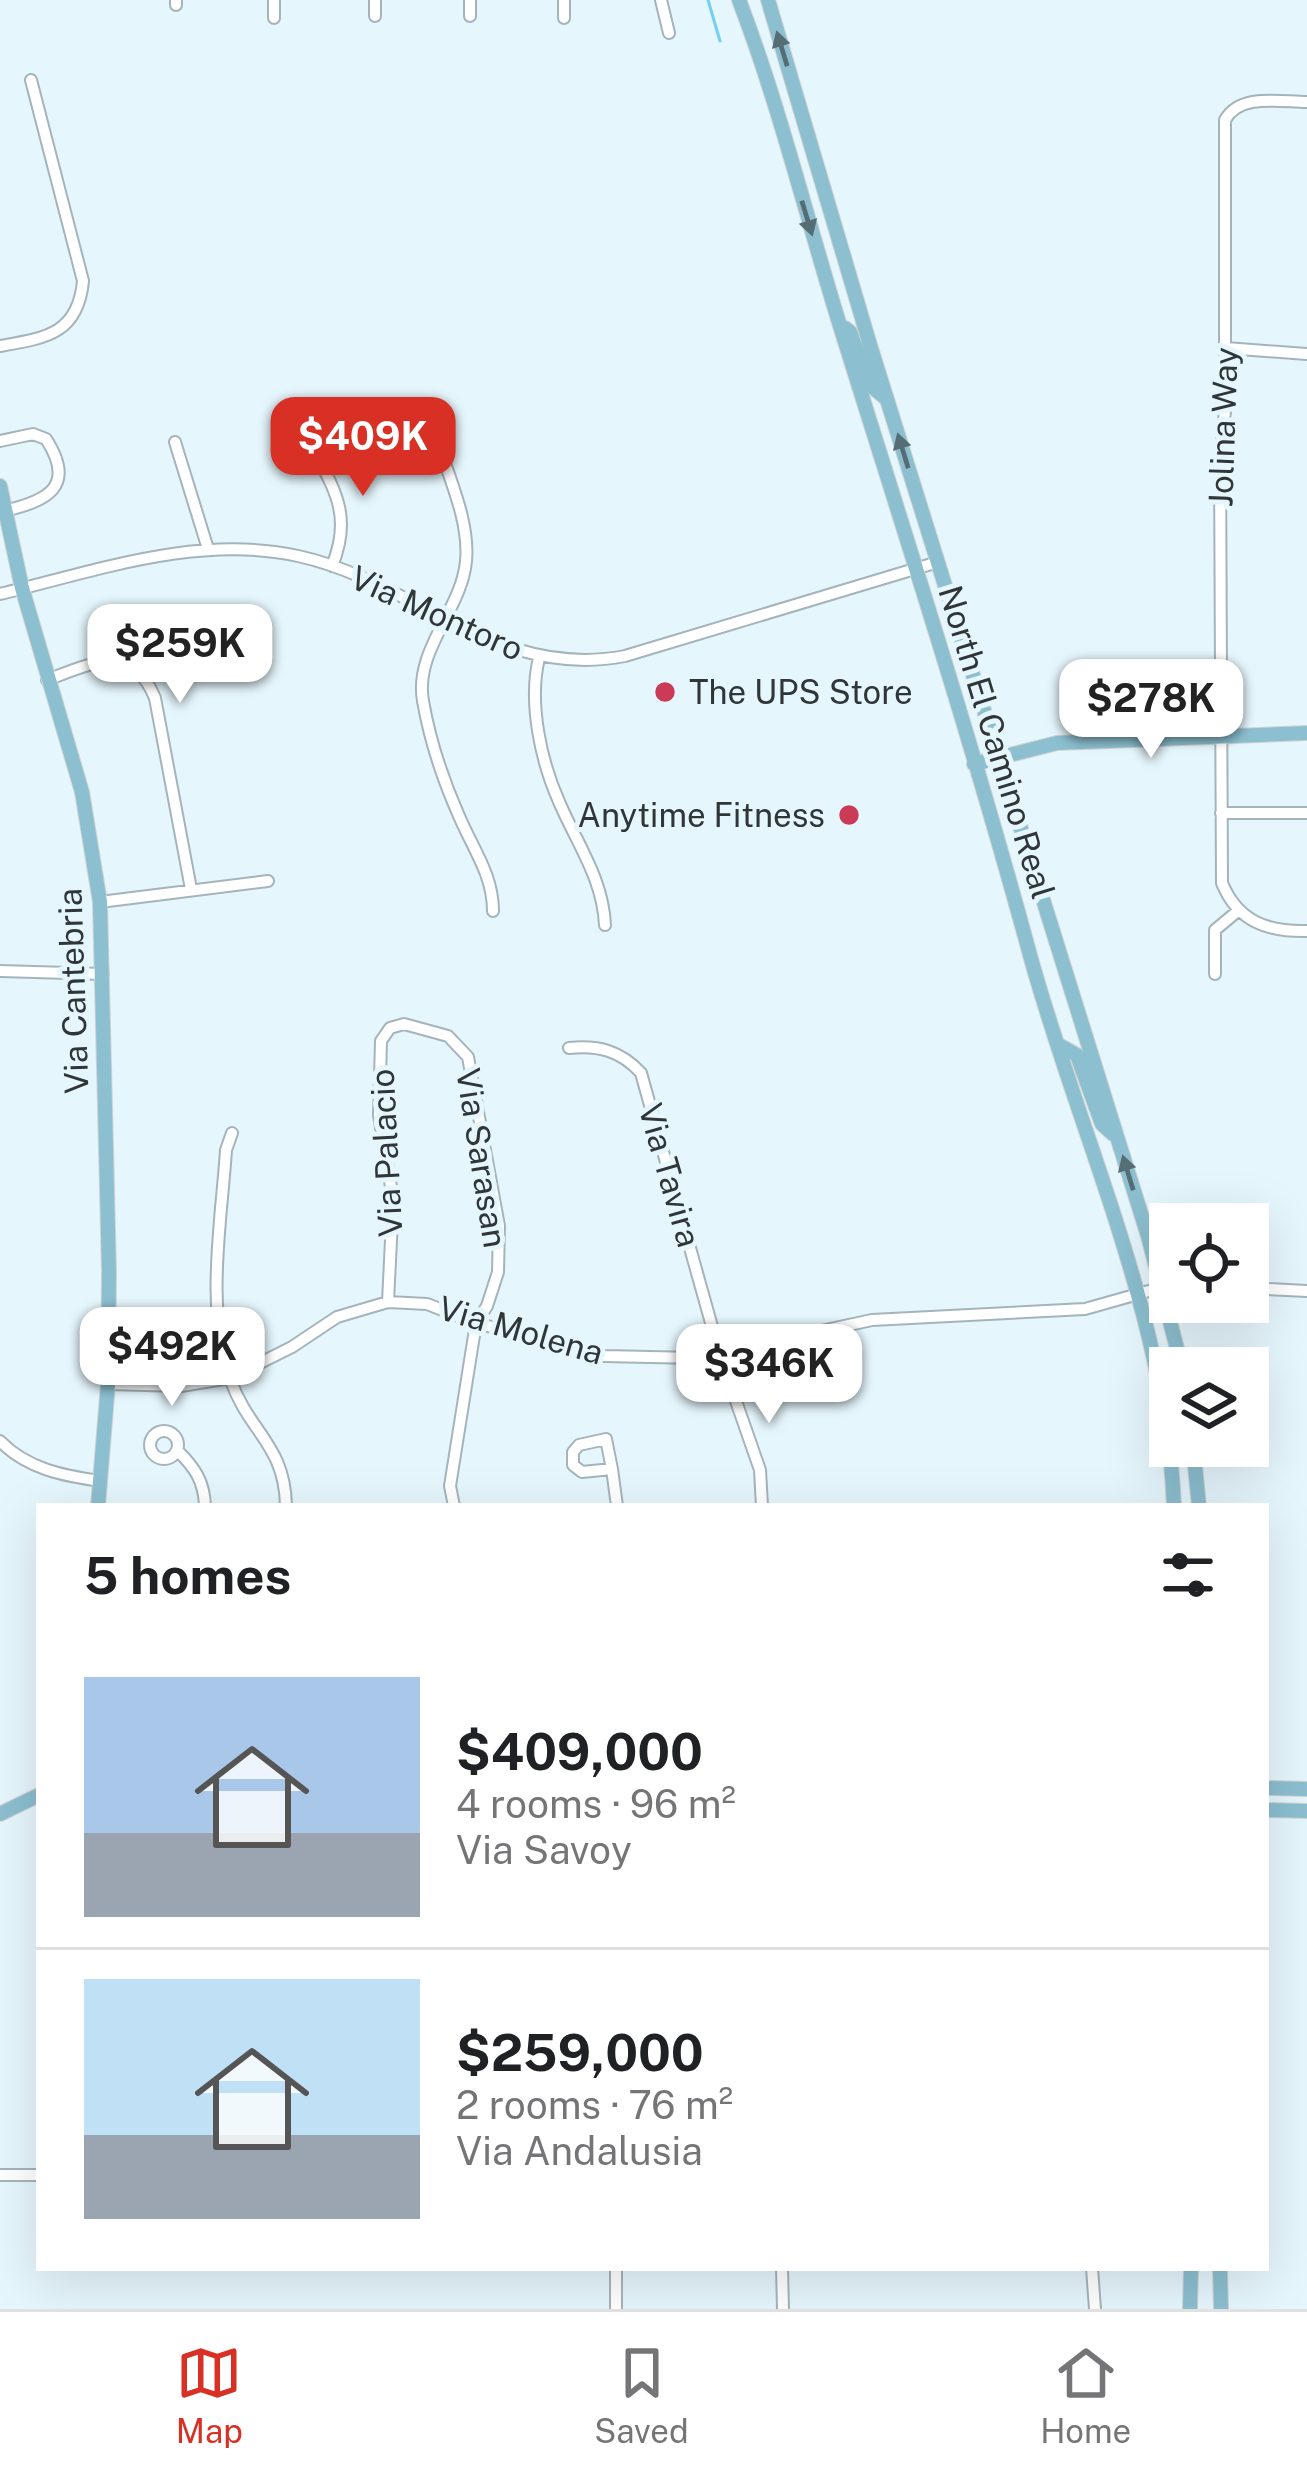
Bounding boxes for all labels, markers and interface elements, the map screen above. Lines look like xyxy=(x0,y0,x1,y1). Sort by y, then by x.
one-way arrow xyxy=(772,31,791,67)
one-way arrow xyxy=(799,200,817,237)
street label: Jolina Way xyxy=(1201,347,1245,507)
pin: $409K xyxy=(279,397,447,499)
text: $409K xyxy=(298,413,428,459)
one-way arrow xyxy=(892,432,911,469)
street label: Via Montoro xyxy=(345,558,529,668)
street label: North El Camino Real xyxy=(931,581,1063,903)
pin: $259K xyxy=(96,604,264,706)
text: $259K xyxy=(114,620,246,666)
pin: $278K xyxy=(1067,659,1235,761)
place label: The UPS Store xyxy=(689,673,913,711)
text: $278K xyxy=(1086,675,1216,721)
marker: The UPS Store xyxy=(652,679,678,705)
place label: Anytime Fitness xyxy=(578,796,825,834)
marker: Anytime Fitness xyxy=(836,802,862,828)
street label: Via Cantebria xyxy=(50,888,96,1094)
street label: Via Sarasan xyxy=(449,1065,515,1251)
street label: Via Palacio xyxy=(363,1068,409,1238)
street label: Via Tavira xyxy=(631,1099,709,1251)
one-way arrow xyxy=(1117,1154,1136,1191)
map controls xyxy=(1149,1203,1269,1467)
button: locate xyxy=(1149,1203,1269,1323)
street label: Via Molena xyxy=(434,1288,608,1372)
pin: $492K xyxy=(88,1307,256,1409)
text: $492K xyxy=(107,1323,237,1369)
pin: $346K xyxy=(685,1324,853,1426)
text: $346K xyxy=(703,1340,835,1386)
button: layers xyxy=(1149,1347,1269,1467)
icon: filters xyxy=(1155,1542,1221,1608)
text: 5 homes xyxy=(84,1546,291,1605)
text: $409,000 xyxy=(456,1722,703,1781)
icon: home xyxy=(180,1725,324,1869)
text: 4 rooms · 96 m² xyxy=(456,1781,736,1827)
text: Via Savoy xyxy=(456,1827,632,1873)
text: $259,000 xyxy=(456,2023,704,2082)
icon: home xyxy=(180,2027,324,2171)
text: 2 rooms · 76 m² xyxy=(456,2082,733,2128)
text: Via Andalusia xyxy=(456,2128,703,2174)
tab: Map xyxy=(176,2340,243,2450)
tab: Saved xyxy=(594,2340,689,2450)
tab: Home xyxy=(1040,2340,1131,2450)

